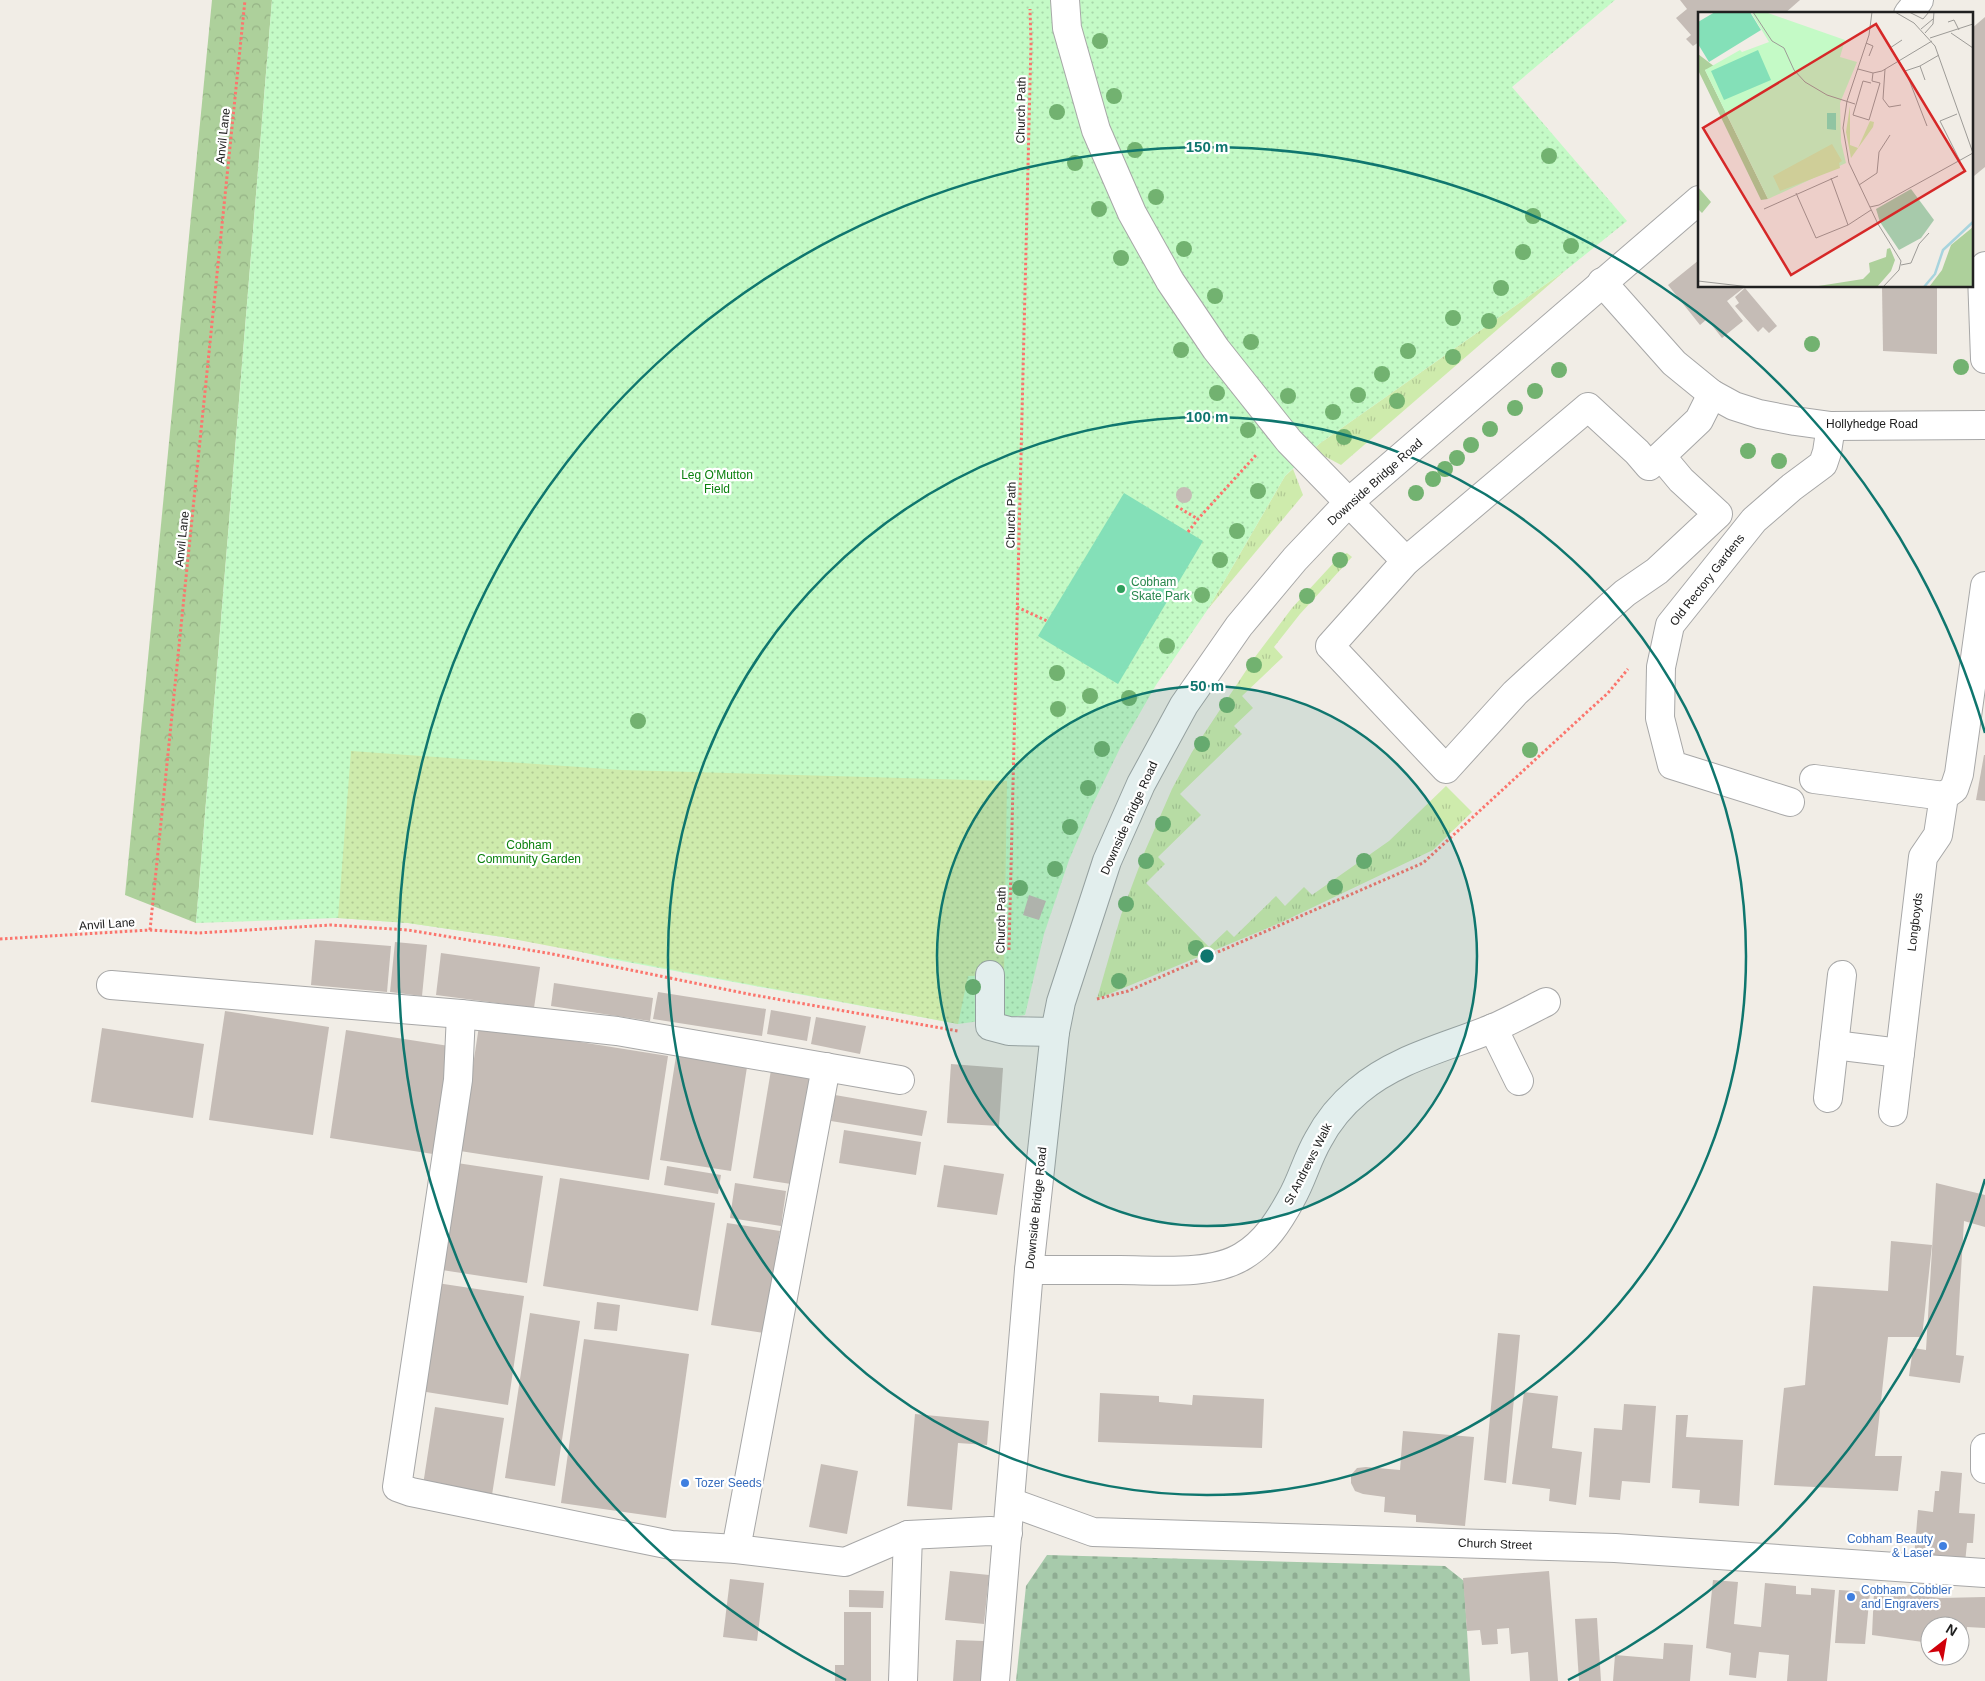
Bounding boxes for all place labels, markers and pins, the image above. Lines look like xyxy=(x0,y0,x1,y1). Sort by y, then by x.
place label: Cobham Skate Park xyxy=(1131,575,1191,603)
marker: Cobham Skate Park xyxy=(1115,583,1127,595)
centre of rings xyxy=(1198,947,1216,965)
place label: Tozer Seeds xyxy=(695,1476,762,1490)
marker: Tozer Seeds xyxy=(679,1477,691,1489)
place label: Cobham Beauty & Laser xyxy=(1847,1532,1933,1560)
marker: Cobham Beauty & Laser xyxy=(1937,1540,1949,1552)
place label: Cobham Cobbler and Engravers xyxy=(1861,1583,1952,1611)
marker: Cobham Cobbler and Engravers xyxy=(1845,1591,1857,1603)

